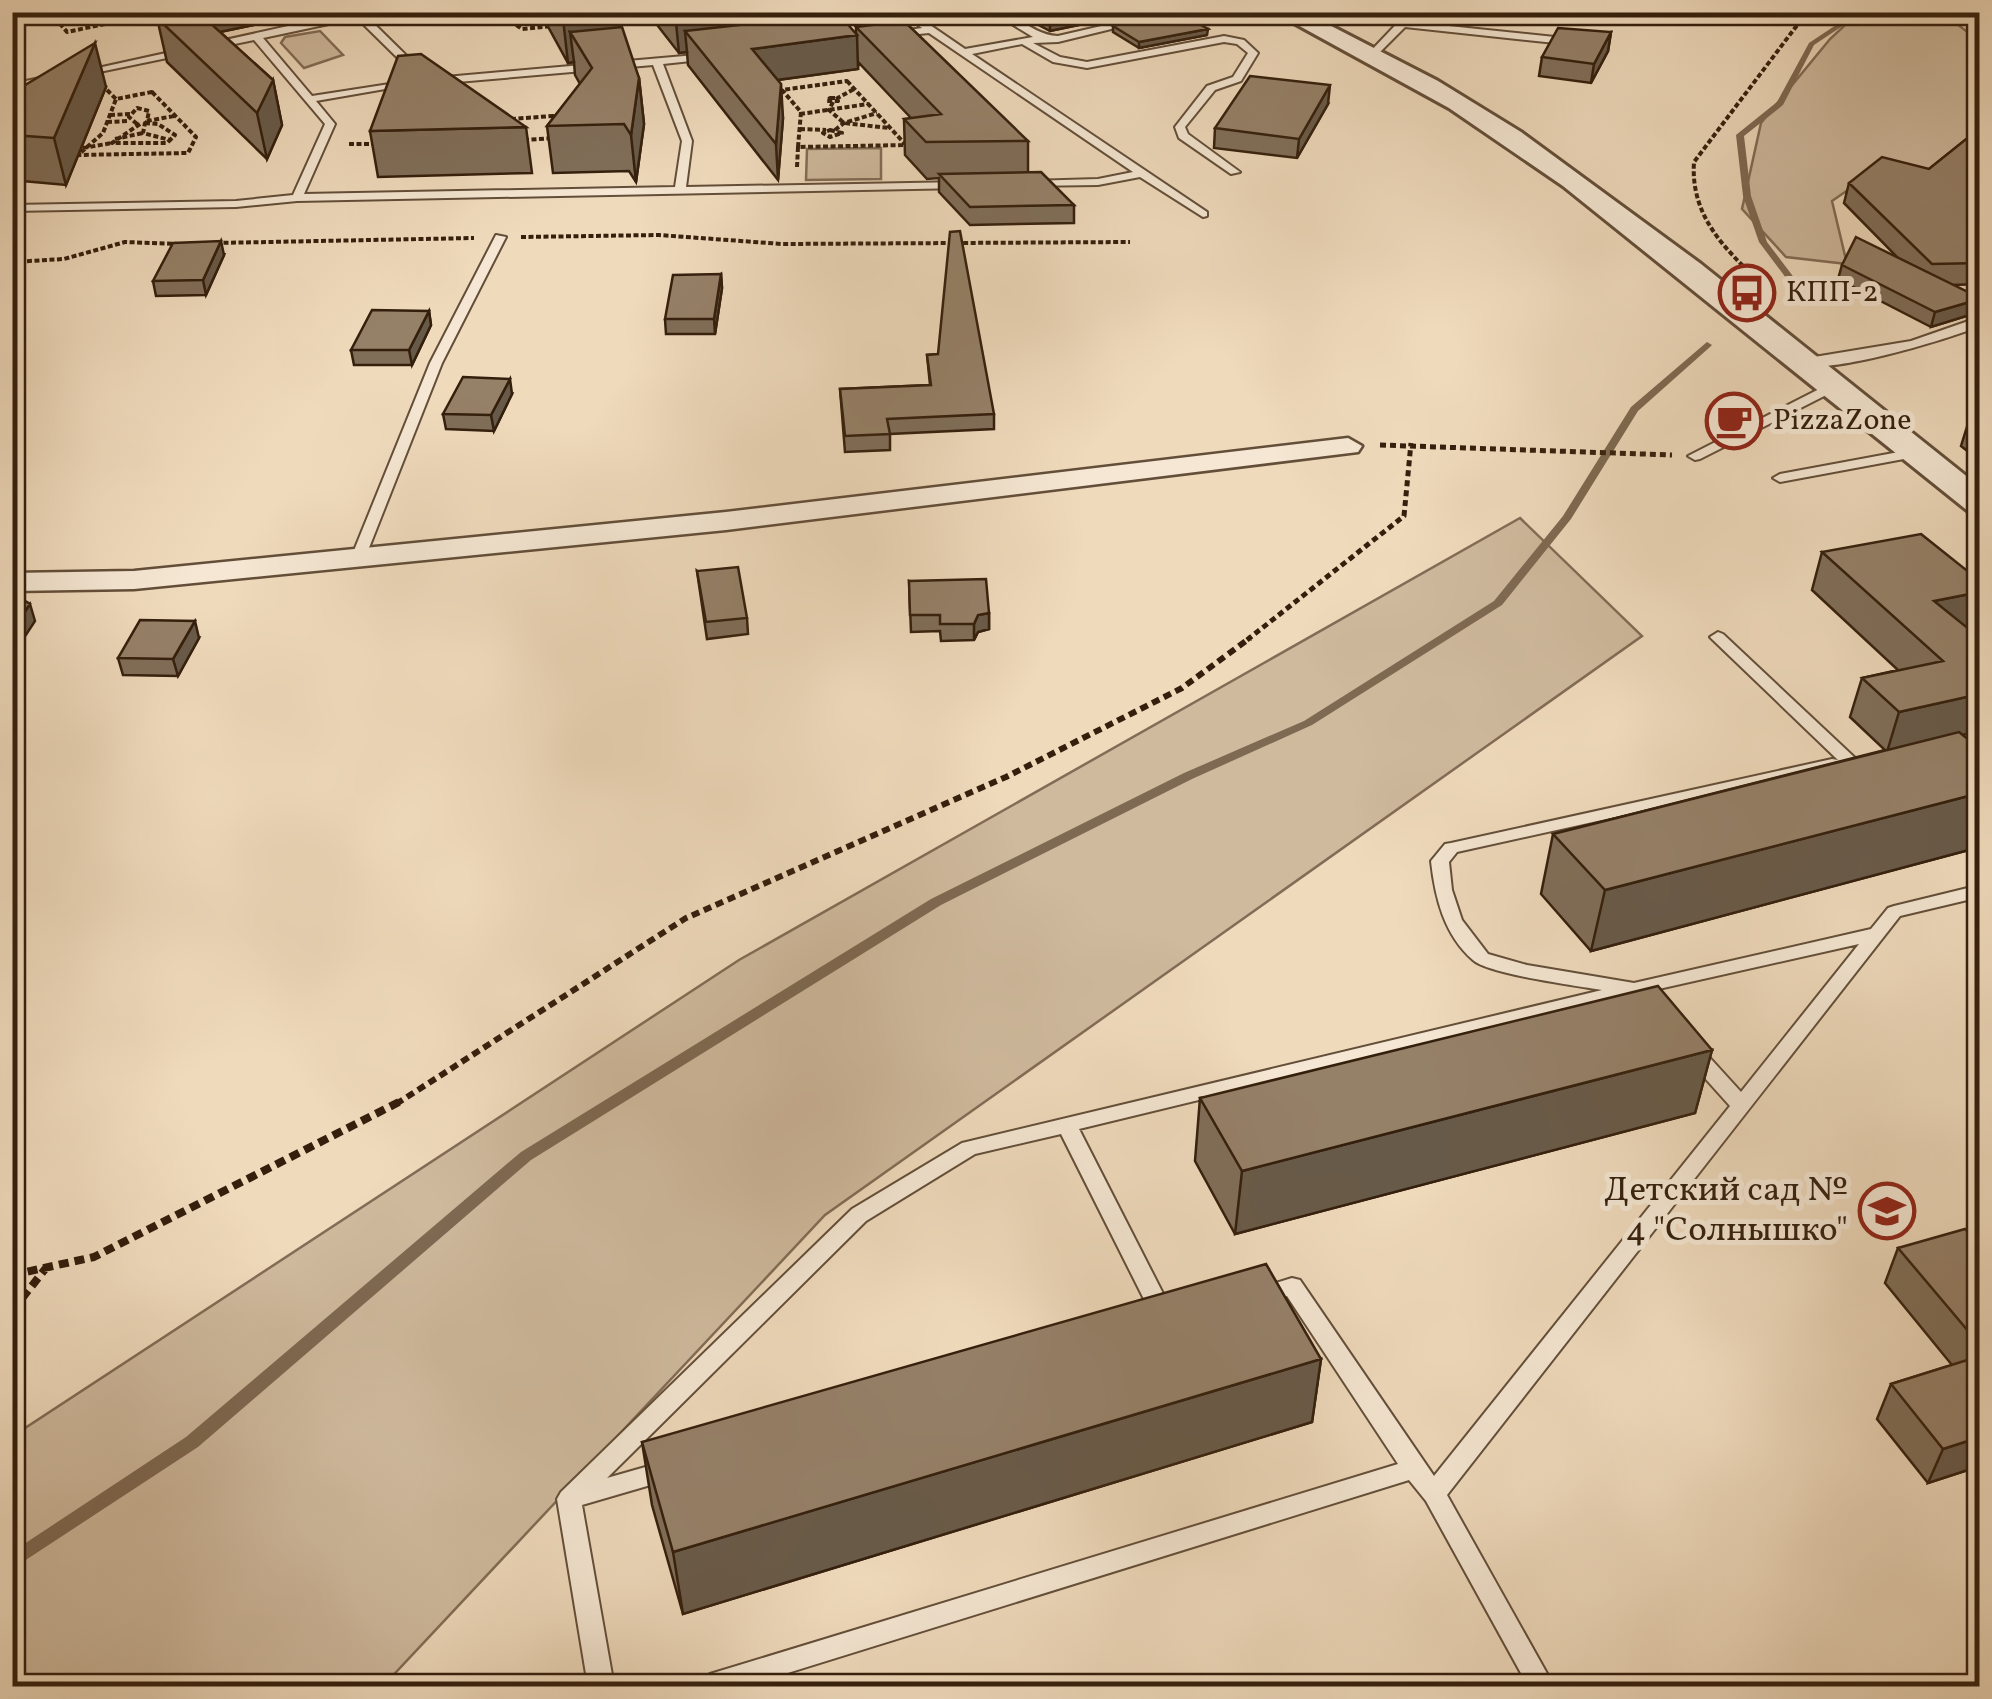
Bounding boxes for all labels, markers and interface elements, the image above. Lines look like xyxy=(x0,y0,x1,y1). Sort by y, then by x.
bus stop icon: КПП-2 xyxy=(1717,263,1777,323)
place label: КПП-2 xyxy=(1786,272,1879,314)
cafe icon: PizzaZone xyxy=(1704,391,1764,451)
place label: PizzaZone xyxy=(1773,400,1911,442)
place label: Детский сад № 4 "Солнышко" xyxy=(1604,1167,1848,1255)
school or university icon: Детский сад № 4 "Солнышко" xyxy=(1857,1181,1917,1241)

